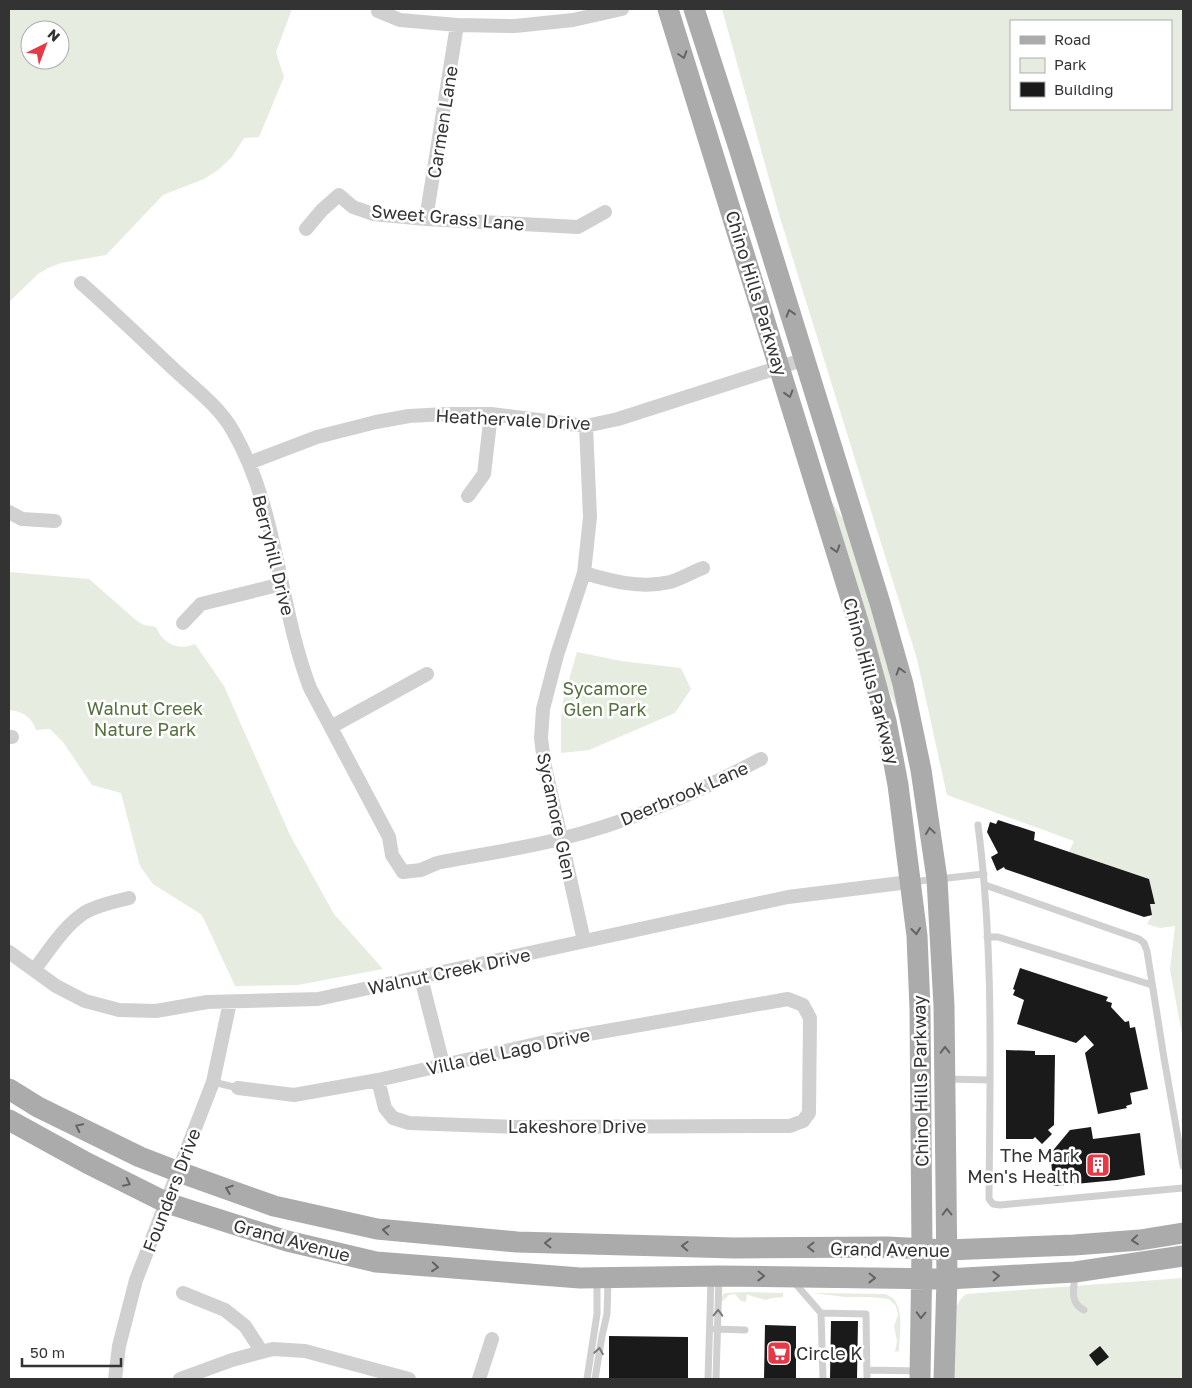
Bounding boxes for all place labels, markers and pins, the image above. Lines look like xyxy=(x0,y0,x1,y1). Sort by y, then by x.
place label: The Mark Men's Health xyxy=(967,1144,1080,1187)
building icon: The Mark Men's Health xyxy=(1085,1152,1111,1178)
supermarket icon: Circle K xyxy=(766,1340,792,1366)
place label: Circle K xyxy=(796,1342,863,1364)

